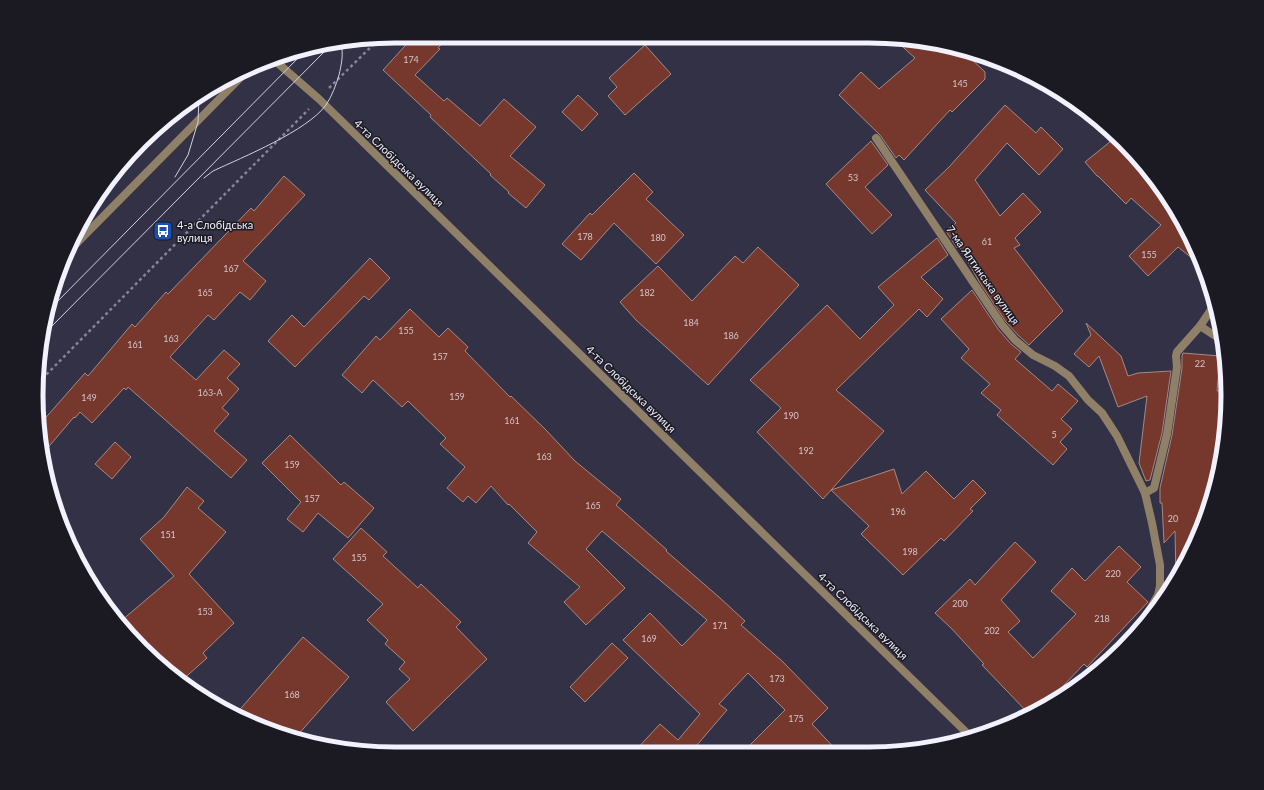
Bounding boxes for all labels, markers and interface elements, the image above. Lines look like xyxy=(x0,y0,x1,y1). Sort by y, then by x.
house number: 174 xyxy=(403,54,419,65)
house number: 145 xyxy=(952,78,968,89)
street label: 4-та Слобідська вулиця xyxy=(352,116,447,209)
house number: 53 xyxy=(848,172,858,183)
place label: 4-а Слобідська вулиця xyxy=(177,218,253,244)
bus stop icon: 4-а Слобідська вулиця xyxy=(152,220,174,242)
street label: 7-ма Ялтинська вулиця xyxy=(944,223,1023,327)
house number: 178 xyxy=(577,231,593,242)
house number: 180 xyxy=(650,232,666,243)
house number: 61 xyxy=(982,236,992,247)
house number: 155 xyxy=(1141,249,1157,260)
house number: 167 xyxy=(223,263,239,274)
house number: 165 xyxy=(197,287,213,298)
house number: 182 xyxy=(639,287,655,298)
house number: 184 xyxy=(683,317,699,328)
house number: 155 xyxy=(398,325,414,336)
house number: 186 xyxy=(723,330,739,341)
house number: 163 xyxy=(163,333,179,344)
house number: 161 xyxy=(127,339,143,350)
street label: 4-та Слобідська вулиця xyxy=(584,342,679,435)
house number: 157 xyxy=(432,351,448,362)
house number: 22 xyxy=(1195,358,1205,369)
house number: 163-А xyxy=(197,387,223,398)
house number: 159 xyxy=(449,391,465,402)
house number: 149 xyxy=(81,392,97,403)
house number: 190 xyxy=(783,410,799,421)
house number: 161 xyxy=(504,415,520,426)
house number: 5 xyxy=(1051,429,1057,440)
house number: 192 xyxy=(798,445,814,456)
house number: 163 xyxy=(536,451,552,462)
house number: 159 xyxy=(284,459,300,470)
house number: 157 xyxy=(304,493,320,504)
house number: 165 xyxy=(585,500,601,511)
house number: 196 xyxy=(890,506,906,517)
house number: 20 xyxy=(1168,513,1178,524)
house number: 151 xyxy=(160,529,176,540)
house number: 198 xyxy=(902,546,918,557)
house number: 155 xyxy=(351,552,367,563)
house number: 220 xyxy=(1105,568,1121,579)
street label: 4-та Слобідська вулиця xyxy=(816,569,911,662)
house number: 200 xyxy=(952,598,968,609)
house number: 153 xyxy=(197,606,213,617)
house number: 218 xyxy=(1094,613,1110,624)
house number: 171 xyxy=(712,620,728,631)
house number: 202 xyxy=(984,625,1000,636)
house number: 169 xyxy=(641,633,657,644)
house number: 173 xyxy=(769,673,785,684)
house number: 168 xyxy=(284,689,300,700)
house number: 175 xyxy=(788,713,804,724)

